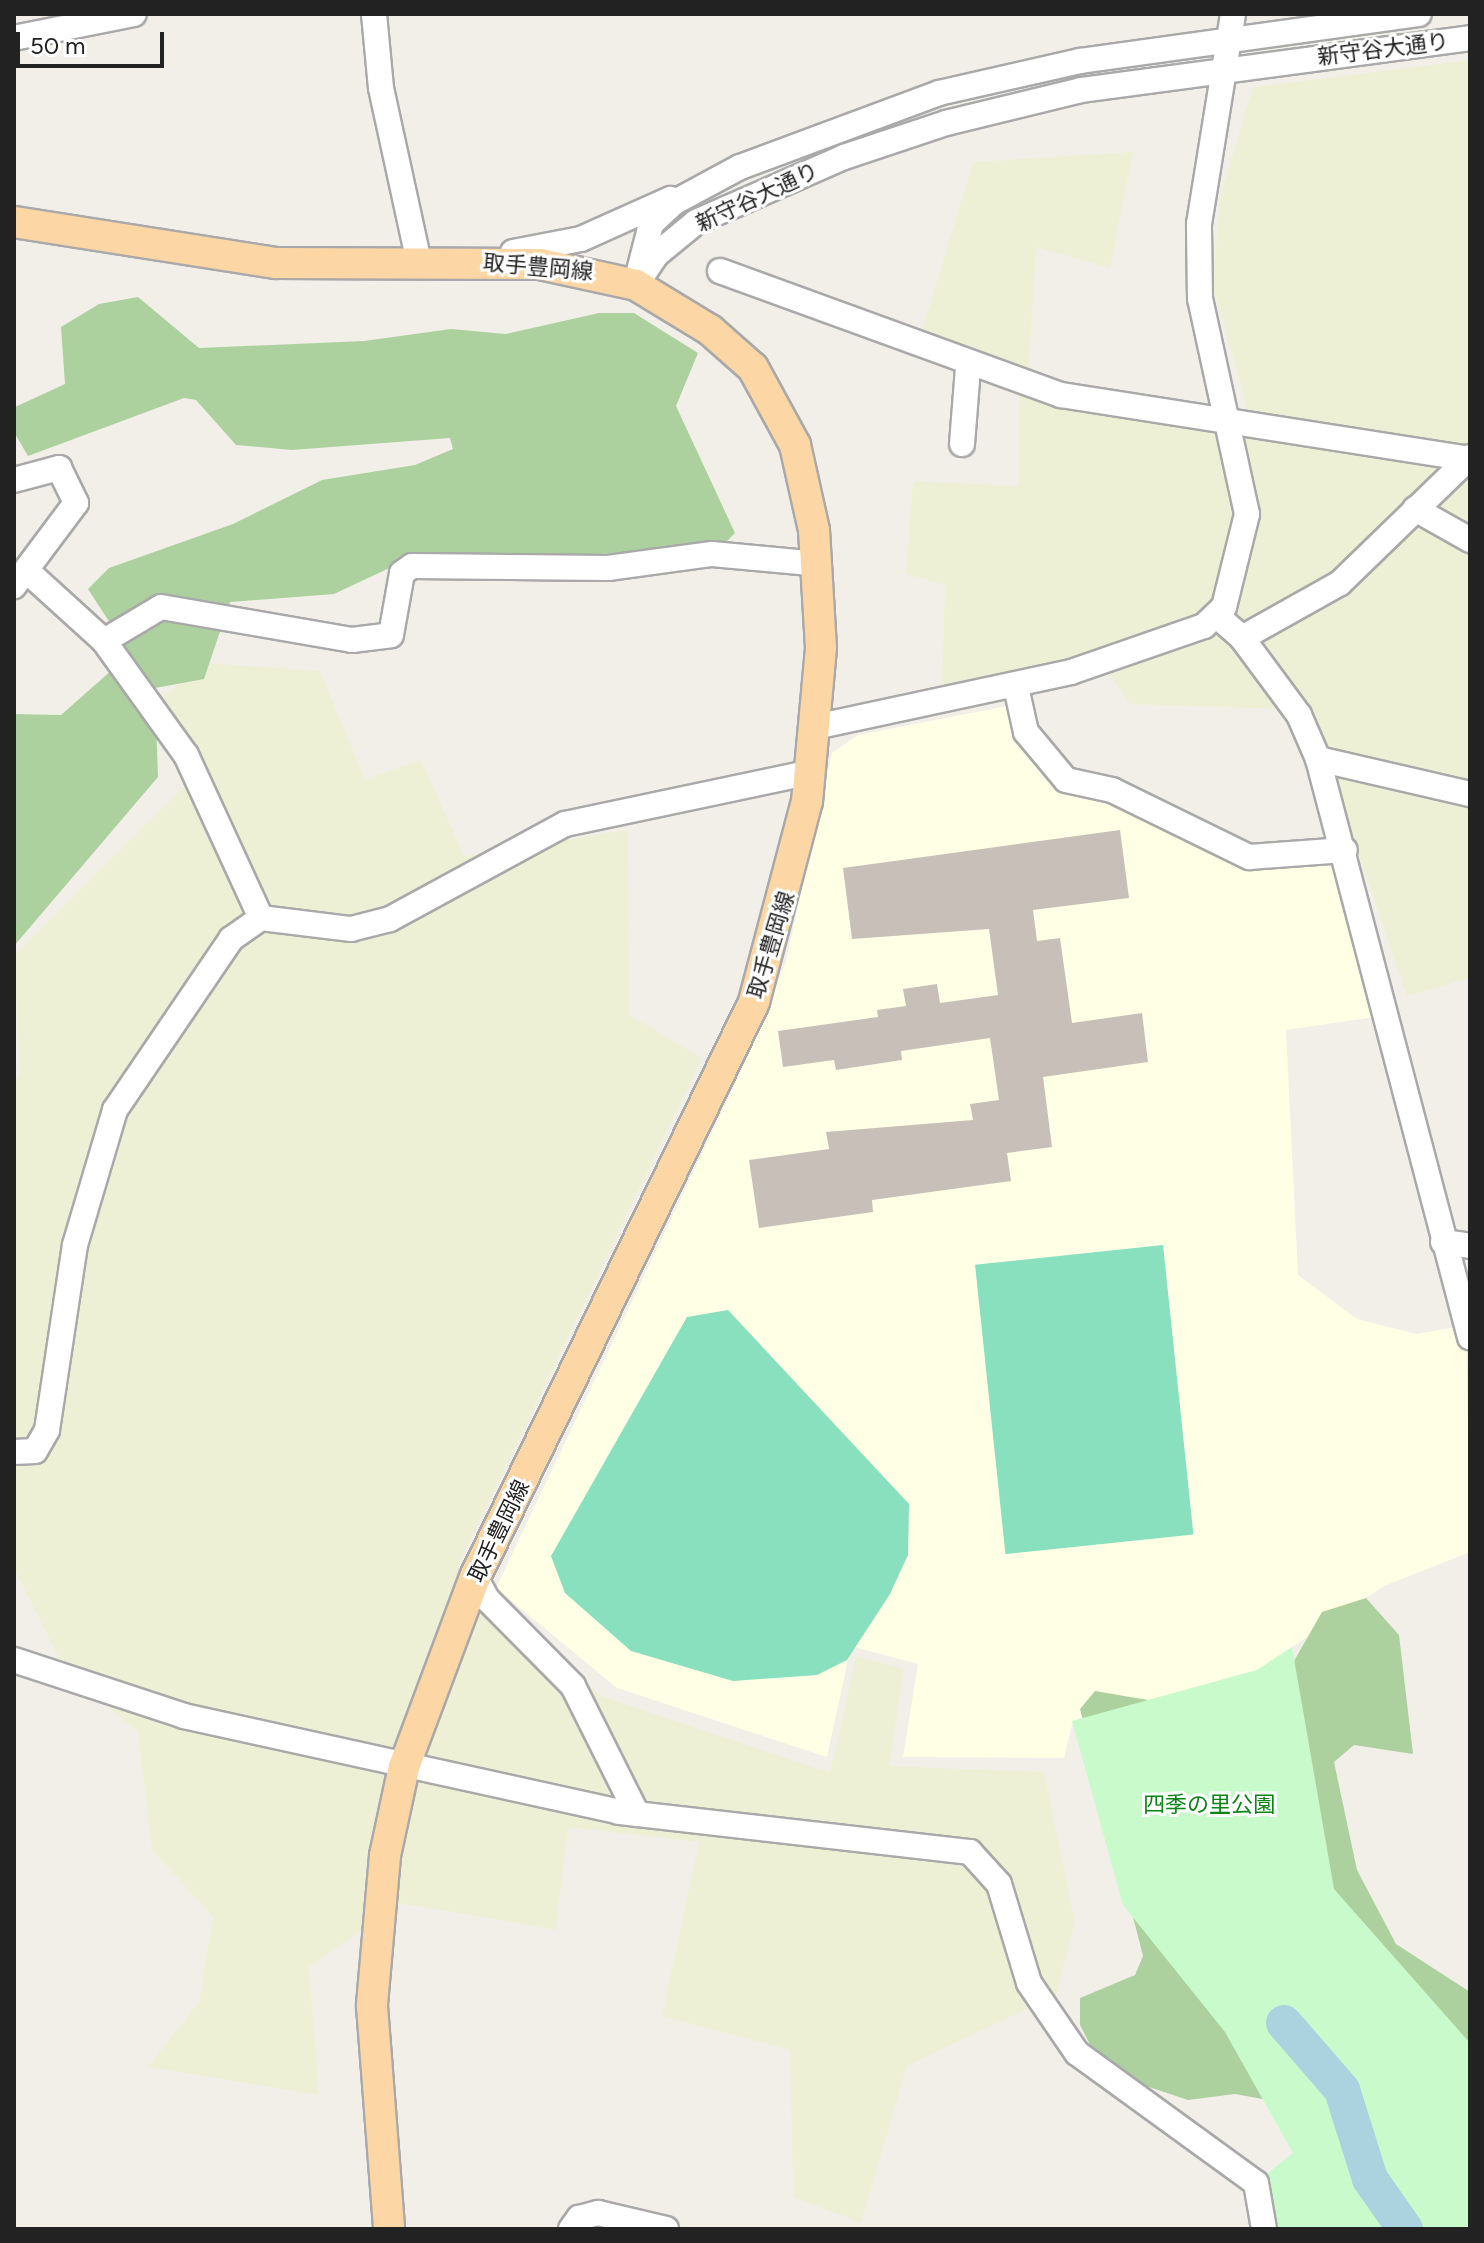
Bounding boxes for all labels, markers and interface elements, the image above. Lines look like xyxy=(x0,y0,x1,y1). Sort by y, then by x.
scale bar xyxy=(20,16,168,66)
street label: 新守谷大通り xyxy=(1316,28,1450,70)
text: 50 m xyxy=(30,31,86,60)
street label: 新守谷大通り xyxy=(692,157,822,237)
street label: 取手豊岡線 xyxy=(482,249,594,285)
street label: 取手豊岡線 xyxy=(742,889,800,1001)
street label: 取手豊岡線 xyxy=(463,1476,535,1586)
park label: 四季の里公園 xyxy=(1143,1792,1275,1818)

